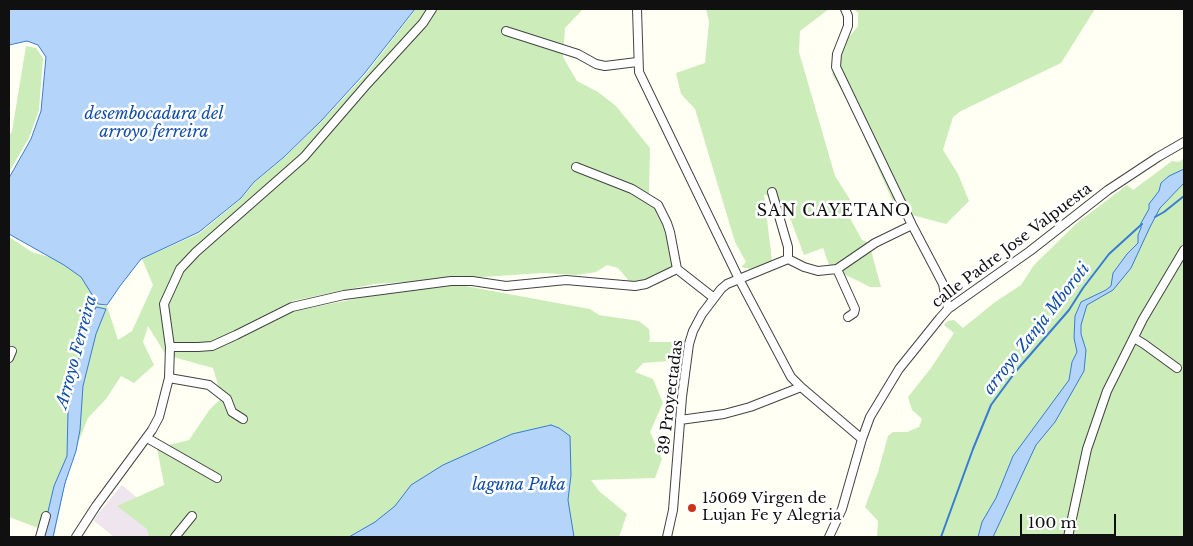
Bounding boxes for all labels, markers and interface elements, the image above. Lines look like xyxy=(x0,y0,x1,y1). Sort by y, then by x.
water label: desembocadura del arroyo ferreira xyxy=(85,104,223,142)
street label: calle Padre Jose Valpuesta xyxy=(928,180,1096,312)
district label: SAN CAYETANO xyxy=(755,201,913,221)
water label: arroyo Zanja Mboroti xyxy=(980,260,1094,398)
water label: Arroyo Ferreira xyxy=(53,293,101,411)
street label: 39 Proyectadas xyxy=(655,339,687,455)
water label: laguna Puka xyxy=(472,475,566,495)
place label: 15069 Virgen de Lujan Fe y Alegria xyxy=(702,490,841,525)
marker: 15069 Virgen de Lujan Fe y Alegria xyxy=(686,502,698,514)
scale bar xyxy=(1023,504,1119,536)
text: 100 m xyxy=(1028,513,1077,532)

